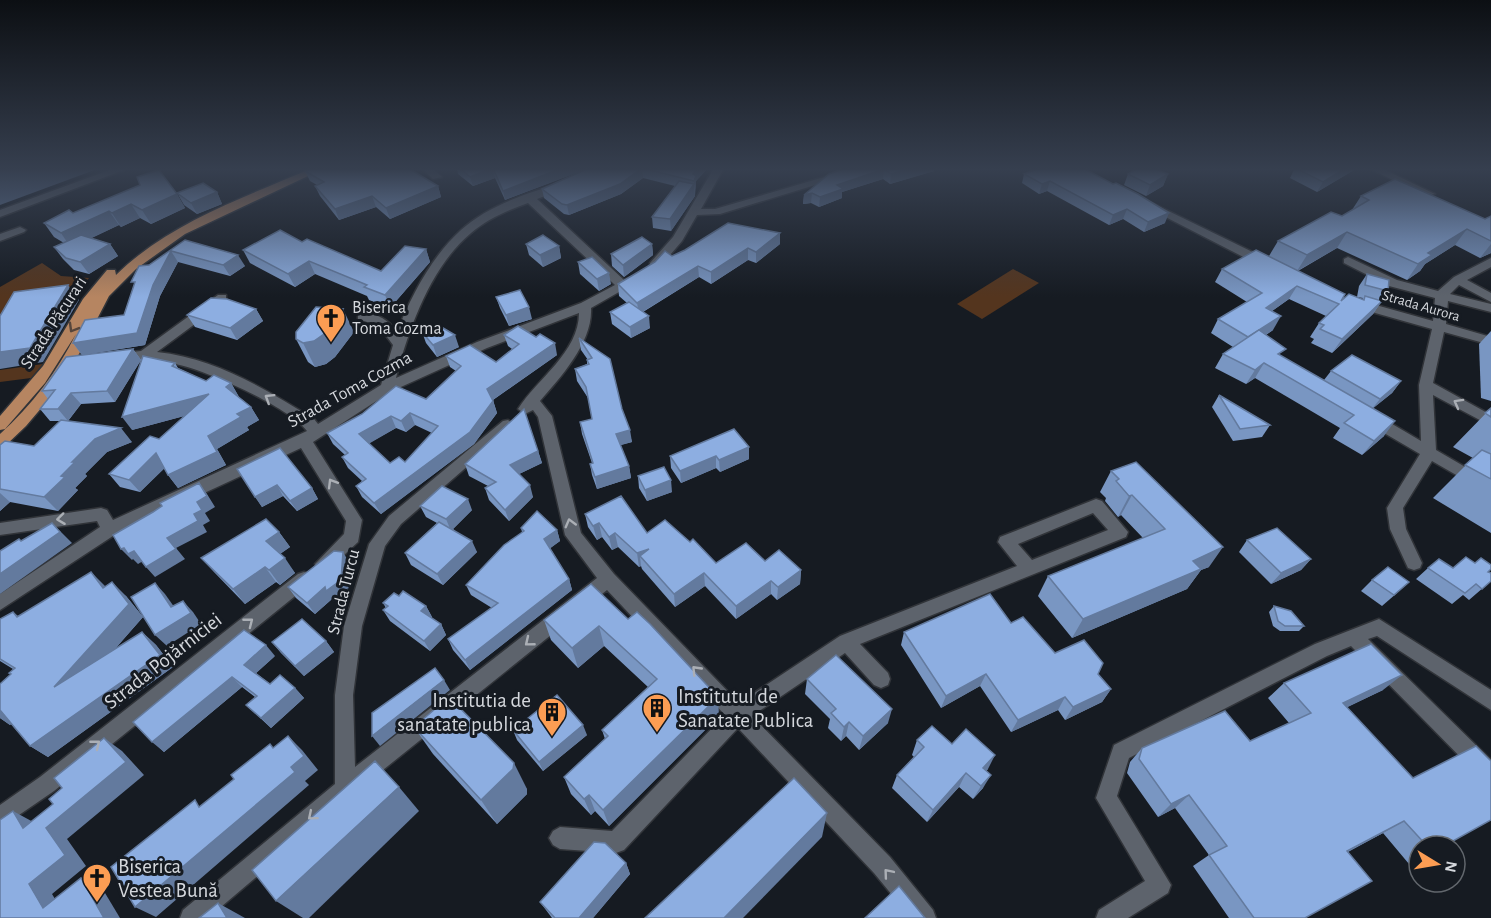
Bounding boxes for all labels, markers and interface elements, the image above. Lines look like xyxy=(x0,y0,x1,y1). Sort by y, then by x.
street label: Strada Păcurari xyxy=(18,274,90,372)
street label: Strada Aurora xyxy=(1380,288,1462,324)
place label: Biserica Toma Cozma xyxy=(352,299,442,338)
church icon: Biserica Toma Cozma xyxy=(315,302,347,344)
one-way arrow xyxy=(69,322,80,332)
street label: Strada Toma Cozma xyxy=(285,349,415,431)
one-way arrow xyxy=(265,394,276,405)
one-way arrow xyxy=(1454,399,1464,410)
one-way arrow xyxy=(327,479,339,489)
one-way arrow xyxy=(56,512,65,525)
one-way arrow xyxy=(565,518,578,528)
street label: Strada Turcu xyxy=(325,548,363,636)
street label: Strada Pojărniciei xyxy=(100,609,226,713)
one-way arrow xyxy=(242,619,253,630)
one-way arrow xyxy=(525,634,536,645)
one-way arrow xyxy=(693,666,704,677)
place label: Institutul de Sanatate Publica xyxy=(678,686,814,731)
place label: Institutia de sanatate publica xyxy=(397,690,531,735)
building icon: Institutul de Sanatate Publica xyxy=(641,692,673,734)
building icon: Institutia de sanatate publica xyxy=(536,696,568,738)
one-way arrow xyxy=(89,740,100,751)
one-way arrow xyxy=(308,809,319,820)
north arrow xyxy=(1407,834,1467,894)
place label: Biserica Vestea Bună xyxy=(118,856,218,901)
text: N xyxy=(1442,860,1460,874)
church icon: Biserica Vestea Bună xyxy=(81,862,113,904)
one-way arrow xyxy=(884,869,895,880)

